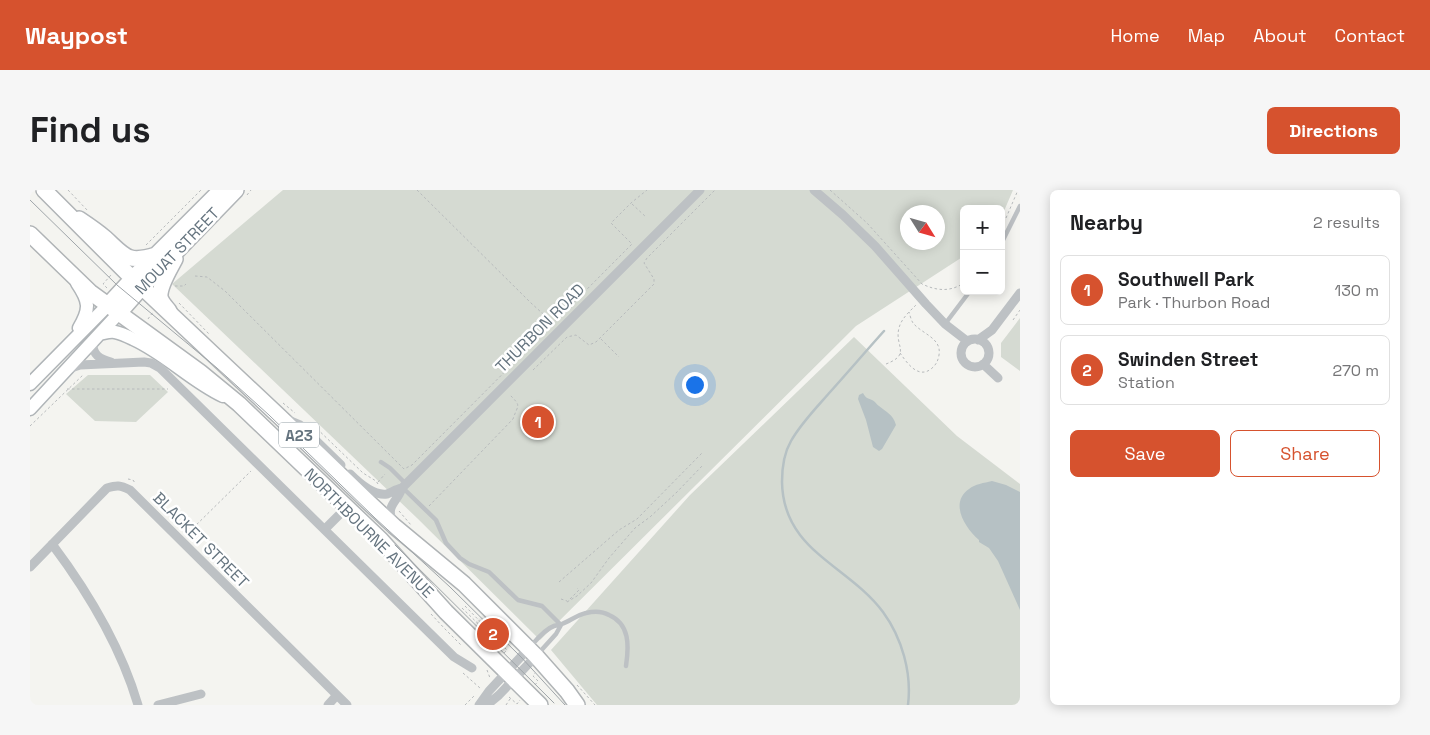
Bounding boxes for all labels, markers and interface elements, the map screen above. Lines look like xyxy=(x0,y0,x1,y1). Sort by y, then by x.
text: Waypost xyxy=(25,20,128,51)
text: Home xyxy=(1111,24,1160,47)
text: Map xyxy=(1188,24,1225,47)
text: About xyxy=(1253,24,1307,47)
text: Contact xyxy=(1335,24,1405,47)
button: Directions xyxy=(1267,107,1400,154)
text: Find us xyxy=(30,108,151,152)
street label: MOUAT STREET xyxy=(130,203,224,299)
north arrow xyxy=(900,205,945,250)
map controls xyxy=(960,205,1005,295)
button: + xyxy=(960,205,1005,250)
text: Nearby xyxy=(1070,209,1143,236)
text: 2 results xyxy=(1313,212,1380,233)
button: − xyxy=(960,250,1005,295)
text: Southwell Park xyxy=(1118,267,1254,292)
street label: THURBON ROAD xyxy=(491,279,589,377)
text: 1 xyxy=(1083,280,1091,301)
text: 130 m xyxy=(1335,280,1379,301)
text: Park · Thurbon Road xyxy=(1118,292,1270,313)
text: Swinden Street xyxy=(1118,347,1258,372)
text: 2 xyxy=(1082,360,1092,381)
text: 270 m xyxy=(1332,360,1379,381)
your location xyxy=(682,372,708,398)
text: Station xyxy=(1118,372,1175,393)
pin: 1 xyxy=(522,403,554,441)
road number: A23 xyxy=(279,422,319,448)
button: Save xyxy=(1070,430,1220,477)
button: Share xyxy=(1230,430,1380,477)
street label: NORTHBOURNE AVENUE xyxy=(300,464,438,602)
street label: BLACKET STREET xyxy=(148,487,254,593)
pin: 2 xyxy=(477,615,509,653)

